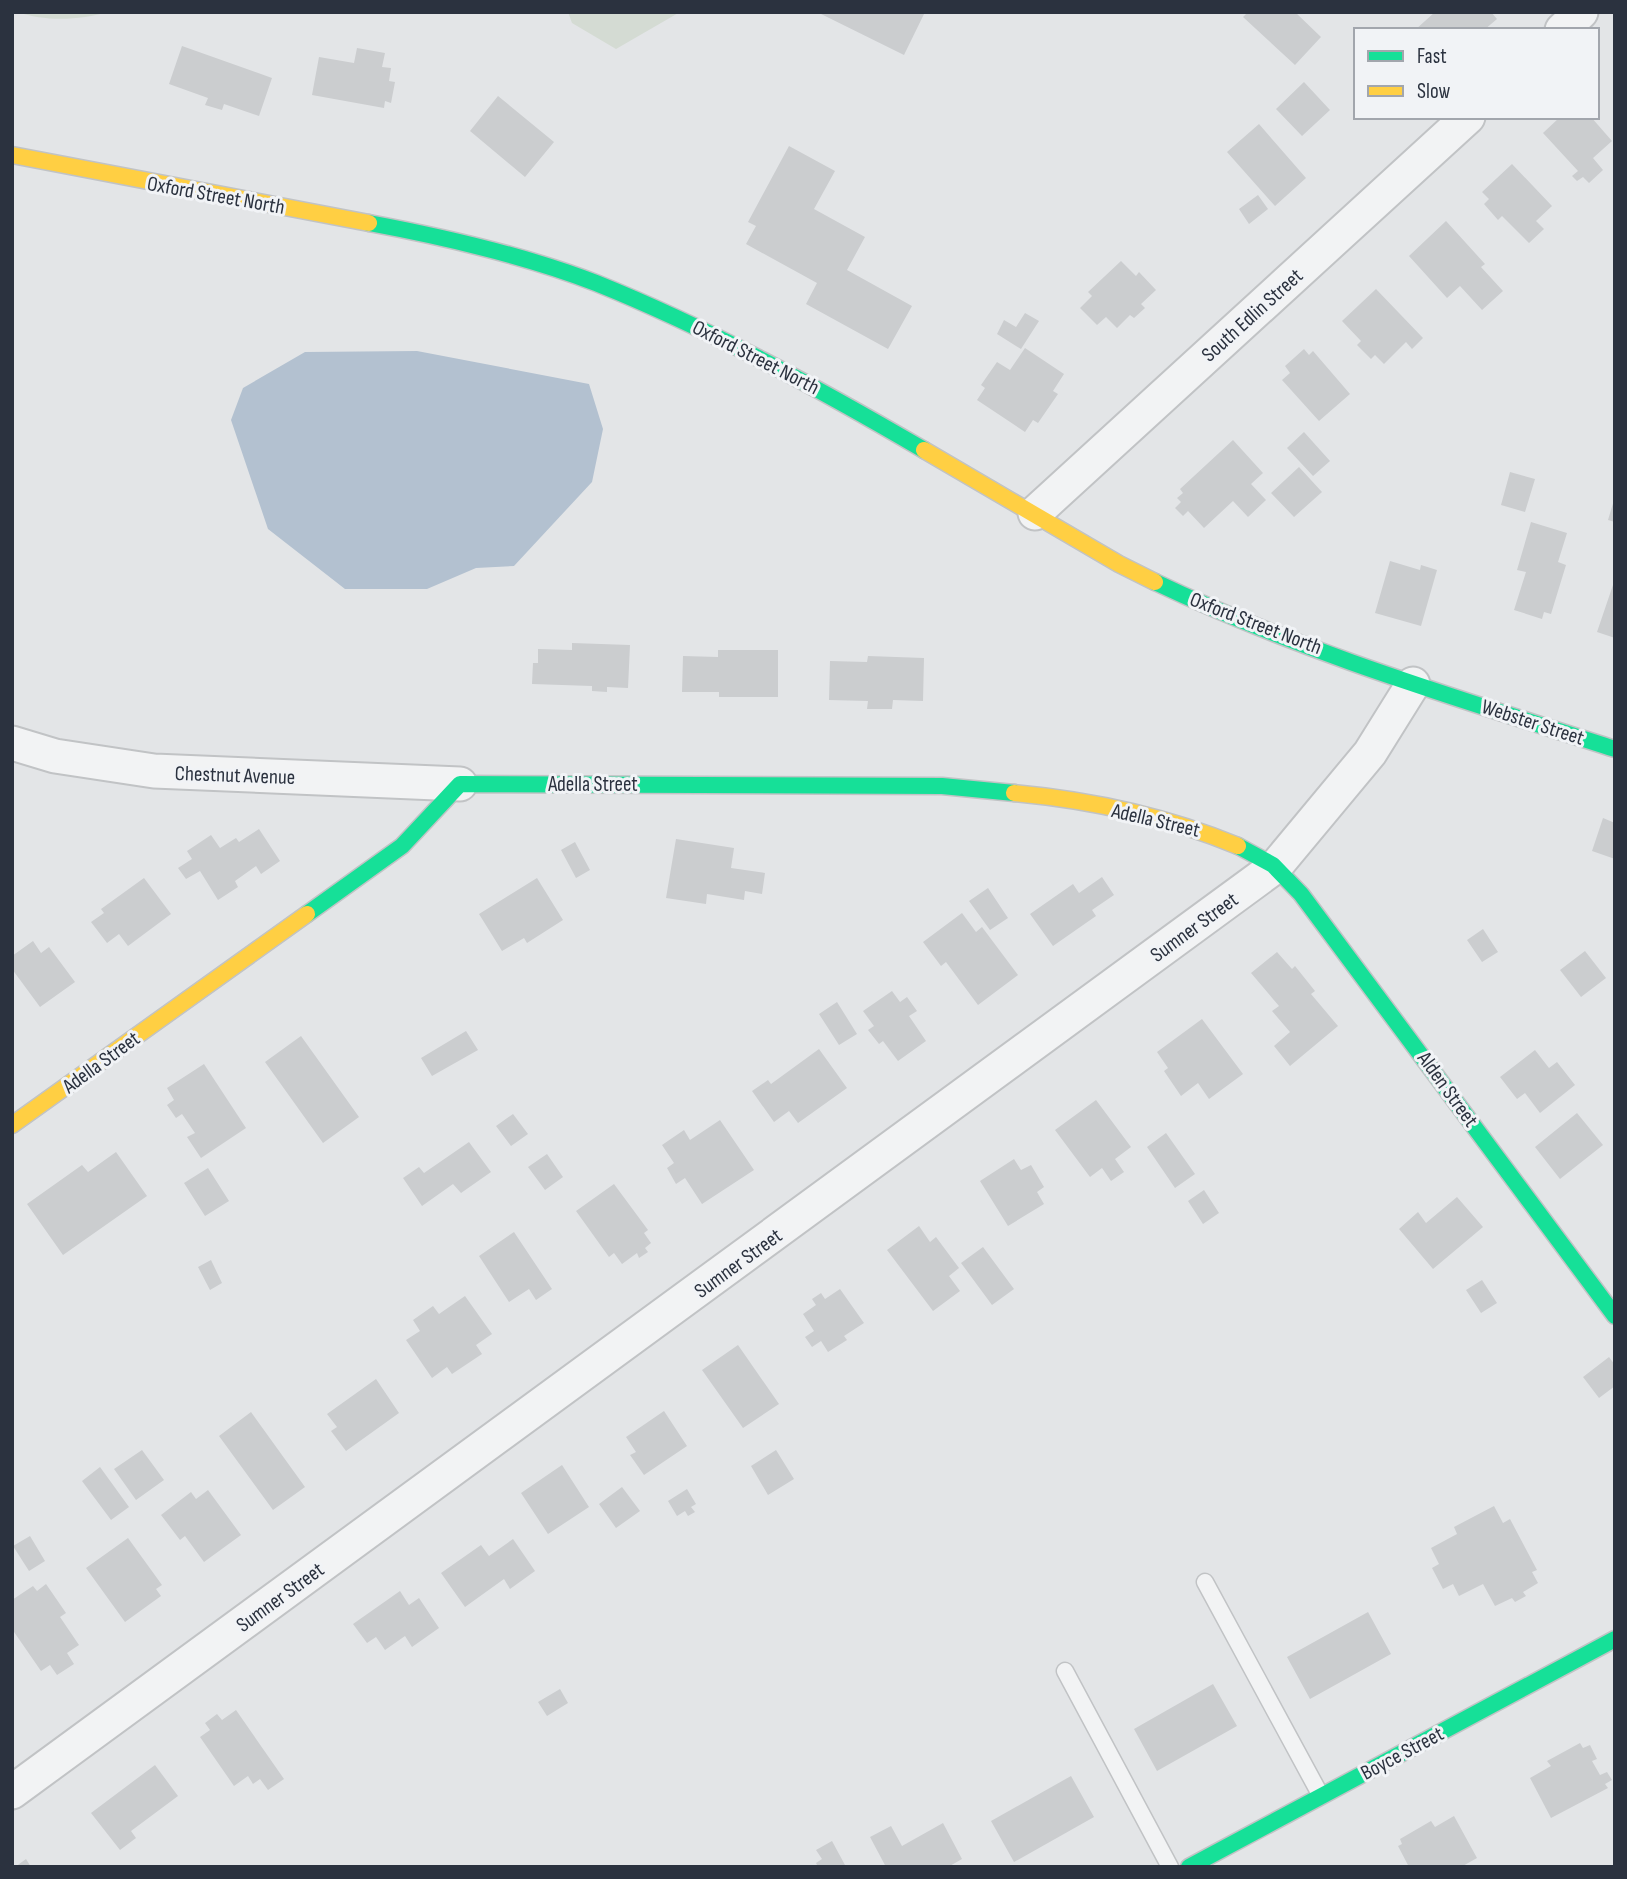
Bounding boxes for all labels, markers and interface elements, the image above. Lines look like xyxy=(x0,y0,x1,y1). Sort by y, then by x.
legend xyxy=(1354,28,1599,119)
text: Fast xyxy=(1417,44,1447,69)
text: Slow xyxy=(1417,79,1451,104)
street label: Oxford Street North xyxy=(145,171,287,220)
street label: South Edlin Street xyxy=(1197,263,1308,367)
street label: Oxford Street North xyxy=(688,315,823,400)
street label: Oxford Street North xyxy=(1186,587,1325,660)
street label: Webster Street xyxy=(1478,694,1587,751)
street label: Chestnut Avenue xyxy=(174,761,296,790)
street label: Adella Street xyxy=(547,772,638,797)
street label: Adella Street xyxy=(1109,798,1202,843)
street label: Sumner Street xyxy=(1146,887,1243,968)
street label: Adella Street xyxy=(57,1026,145,1099)
street label: Alden Street xyxy=(1411,1046,1483,1132)
street label: Sumner Street xyxy=(690,1223,787,1304)
street label: Sumner Street xyxy=(232,1557,329,1638)
street label: Boyce Street xyxy=(1357,1721,1448,1786)

